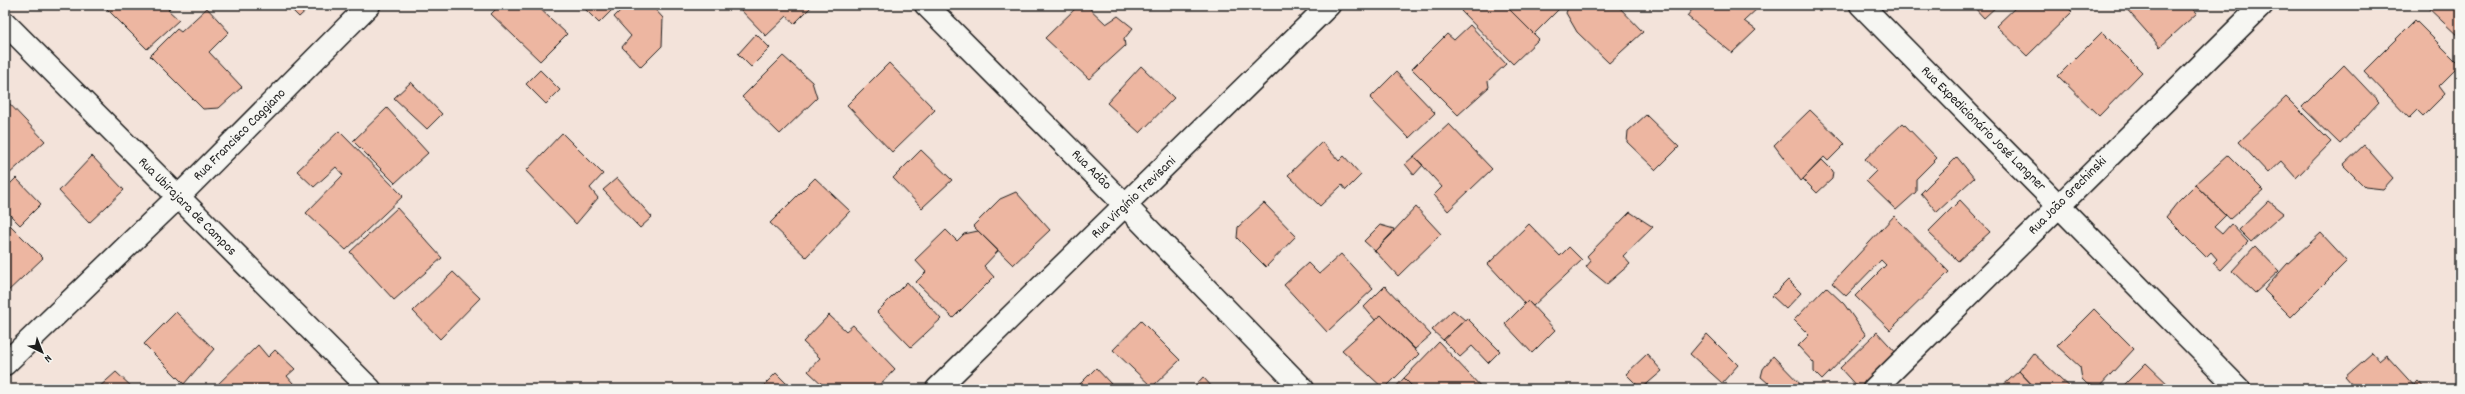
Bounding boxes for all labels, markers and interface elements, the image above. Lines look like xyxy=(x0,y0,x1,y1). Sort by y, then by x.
street label: Rua Expedicionário José Langner xyxy=(1916,62,2051,197)
street label: Rua Francisco Caggiano xyxy=(189,84,291,186)
street label: Rua Adão xyxy=(1066,145,1116,195)
street label: Rua Virgínio Trevisani xyxy=(1087,152,1181,244)
street label: Rua João Grechinski xyxy=(2024,152,2112,240)
street label: Rua Ubirajara de Campos xyxy=(133,153,241,261)
north arrow xyxy=(22,332,62,372)
text: N xyxy=(40,350,55,366)

